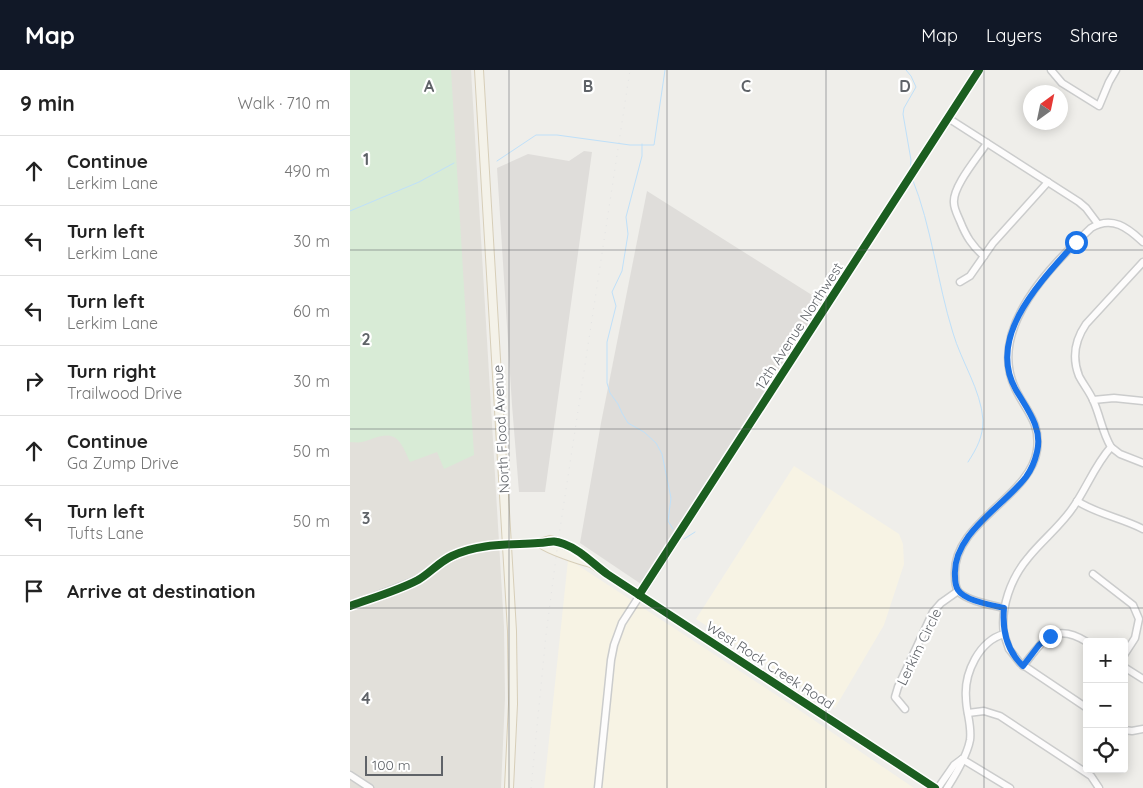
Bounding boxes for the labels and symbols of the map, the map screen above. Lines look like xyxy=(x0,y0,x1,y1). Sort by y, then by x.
text: A xyxy=(424,76,435,96)
text: B xyxy=(583,76,593,96)
text: C xyxy=(741,76,751,96)
text: D xyxy=(899,76,911,96)
north arrow xyxy=(1023,85,1068,130)
text: 1 xyxy=(363,149,369,169)
route start xyxy=(1065,231,1088,254)
street label: 12th Avenue Northwest xyxy=(751,259,847,393)
text: 2 xyxy=(361,329,371,349)
street label: North Flood Avenue xyxy=(489,364,513,494)
text: 3 xyxy=(362,508,370,528)
street label: Lerkim Circle xyxy=(893,606,945,688)
street label: West Rock Creek Road xyxy=(703,617,837,713)
route end xyxy=(1039,625,1062,648)
text: 4 xyxy=(361,688,371,708)
scale bar xyxy=(365,753,442,776)

